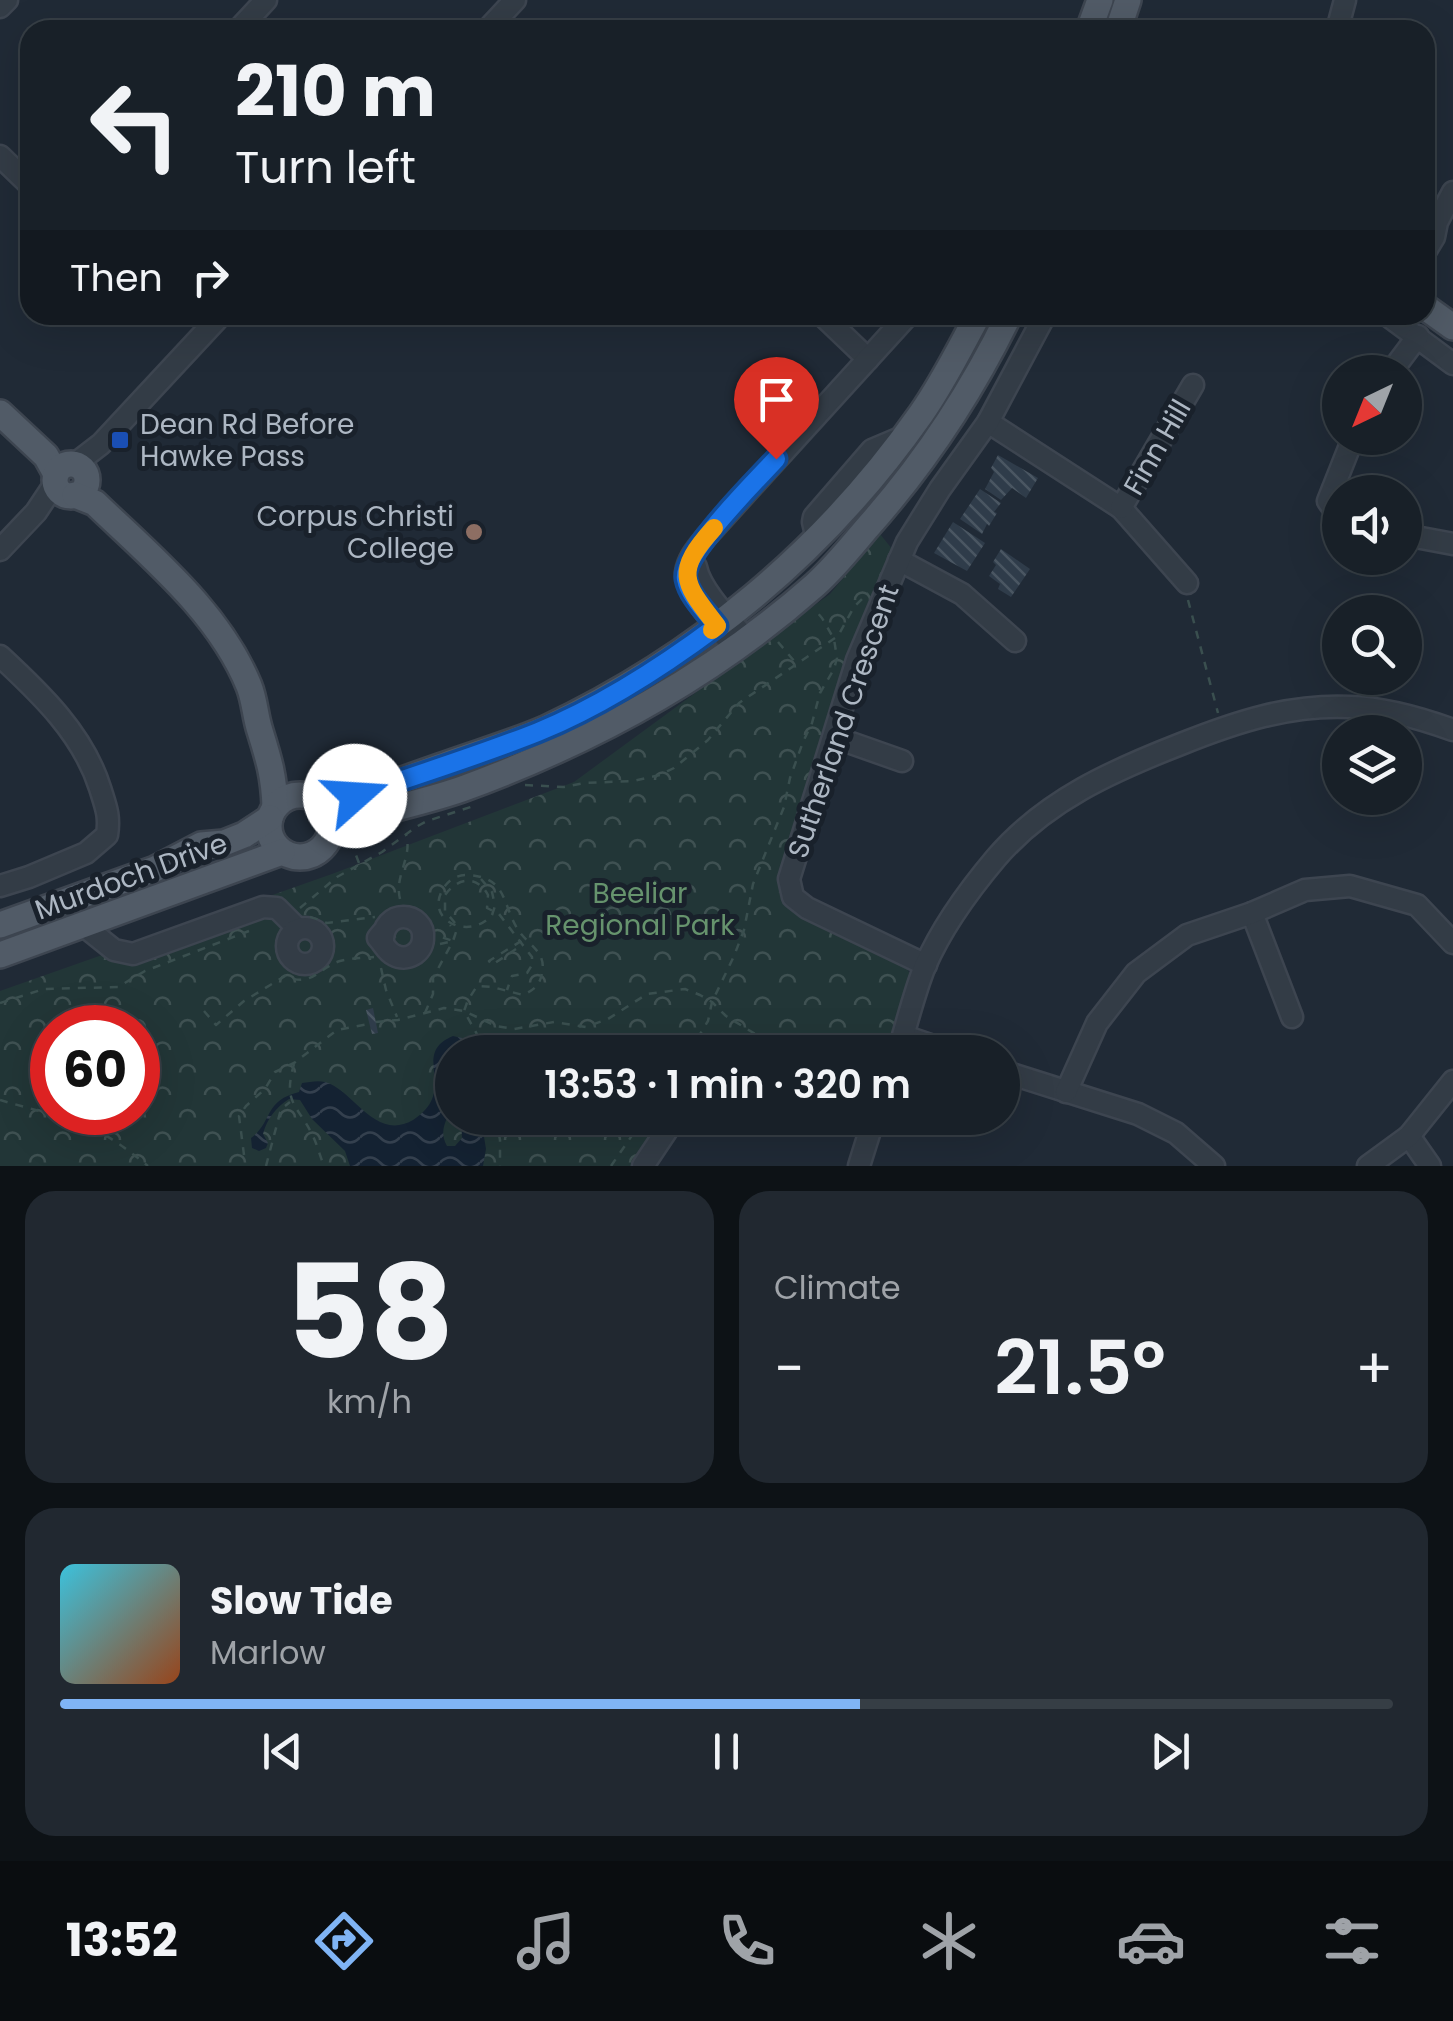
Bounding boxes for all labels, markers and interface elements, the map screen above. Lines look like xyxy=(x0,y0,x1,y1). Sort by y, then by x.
text: 210 m xyxy=(235,42,436,141)
icon: left xyxy=(70,60,200,190)
text: Turn left xyxy=(235,136,416,199)
icon: right xyxy=(183,250,238,305)
text: Then xyxy=(70,251,163,304)
north arrow xyxy=(1322,355,1422,455)
map controls xyxy=(1322,355,1422,815)
pin xyxy=(734,357,819,460)
icon: arrive xyxy=(749,372,804,427)
street label: Finn Hill xyxy=(1114,392,1200,502)
place label: Dean Rd Before Hawke Pass xyxy=(140,405,354,476)
marker: Dean Rd Before Hawke Pass xyxy=(109,429,131,451)
button: sound xyxy=(1322,475,1422,575)
place label: Corpus Christi College xyxy=(257,497,454,568)
marker: Corpus Christi College xyxy=(463,521,485,543)
street label: Sutherland Crescent xyxy=(778,579,909,863)
button: search xyxy=(1322,595,1422,695)
button: layers xyxy=(1322,715,1422,815)
position arrow xyxy=(303,744,407,848)
street label: Murdoch Drive xyxy=(30,824,233,929)
park label: Beeliar Regional Park xyxy=(545,874,735,945)
speed limit sign: 60 xyxy=(30,1005,160,1135)
text: 13:53 · 1 min · 320 m xyxy=(544,1058,911,1111)
text: 58 xyxy=(285,1221,454,1404)
text: Climate xyxy=(774,1265,901,1310)
text: 21.5° xyxy=(994,1315,1166,1420)
text: − xyxy=(774,1330,804,1407)
text: + xyxy=(1355,1330,1393,1407)
text: km/h xyxy=(327,1379,412,1424)
text: Slow Tide xyxy=(210,1574,393,1627)
text: Marlow xyxy=(210,1630,326,1675)
icon: previous xyxy=(255,1724,310,1779)
icon: pause xyxy=(699,1724,754,1779)
icon: next xyxy=(1143,1724,1198,1779)
icon: directions xyxy=(309,1906,379,1976)
icon: music xyxy=(511,1906,581,1976)
icon: phone xyxy=(712,1906,782,1976)
icon: climate xyxy=(914,1906,984,1976)
icon: car xyxy=(1116,1906,1186,1976)
icon: filters xyxy=(1317,1906,1387,1976)
text: 13:52 xyxy=(66,1909,178,1972)

